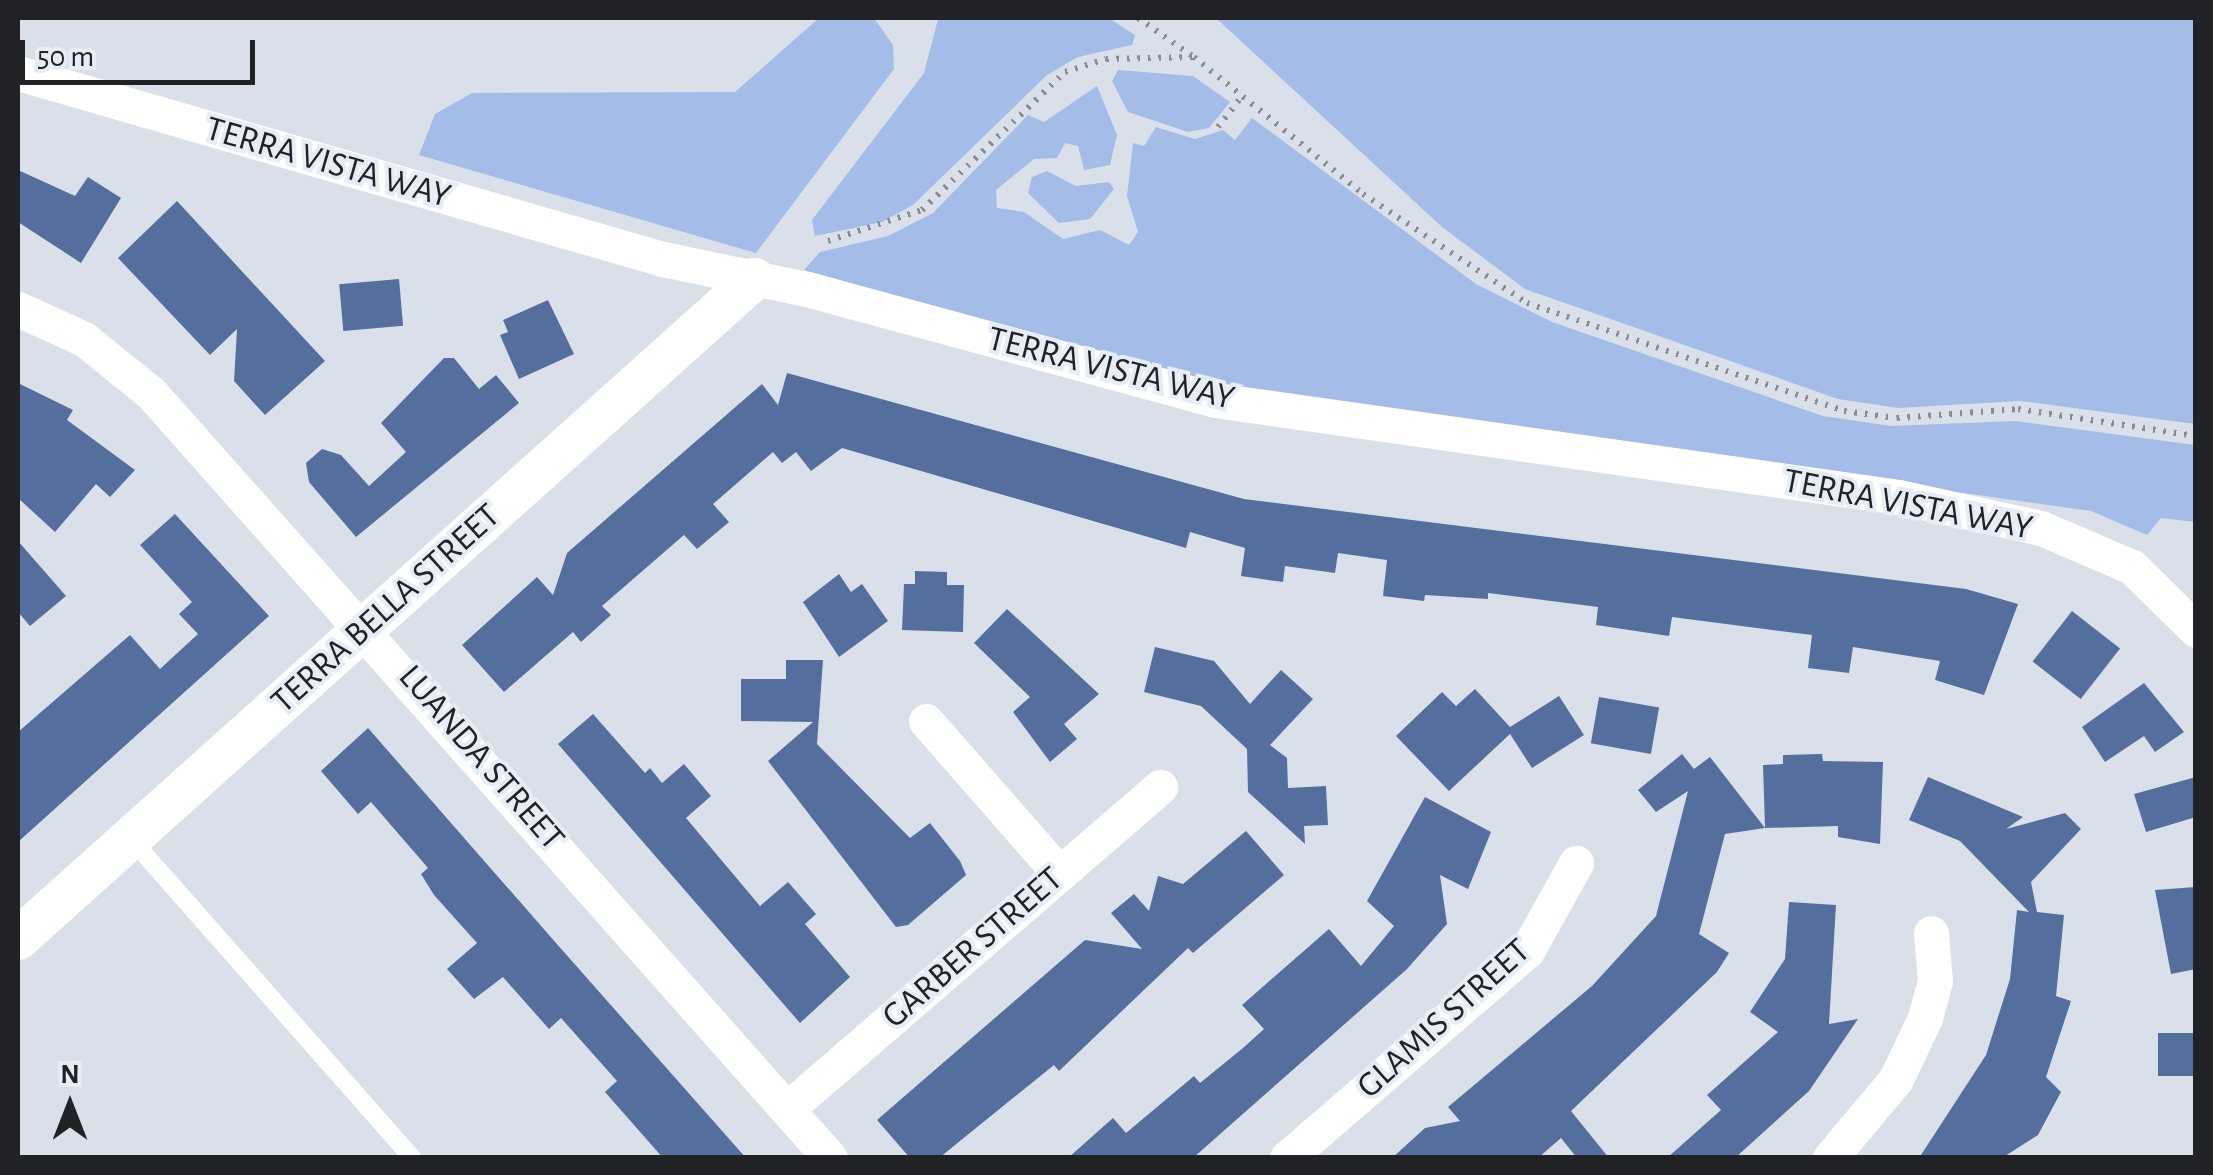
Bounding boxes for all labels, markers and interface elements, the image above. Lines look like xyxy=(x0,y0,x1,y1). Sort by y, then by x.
scale bar xyxy=(25,20,260,82)
text: 50 m xyxy=(37,42,94,72)
street label: TERRA VISTA WAY xyxy=(201,108,455,218)
street label: TERRA VISTA WAY xyxy=(983,318,1239,420)
street label: TERRA VISTA WAY xyxy=(1780,460,2036,550)
street label: TERRA BELLA STREET xyxy=(263,495,509,723)
street label: LUANDA STREET xyxy=(389,657,573,859)
street label: GARBER STREET xyxy=(874,858,1072,1038)
street label: GLAMIS STREET xyxy=(1349,930,1539,1108)
north arrow xyxy=(20,1055,120,1155)
text: N xyxy=(60,1061,80,1089)

